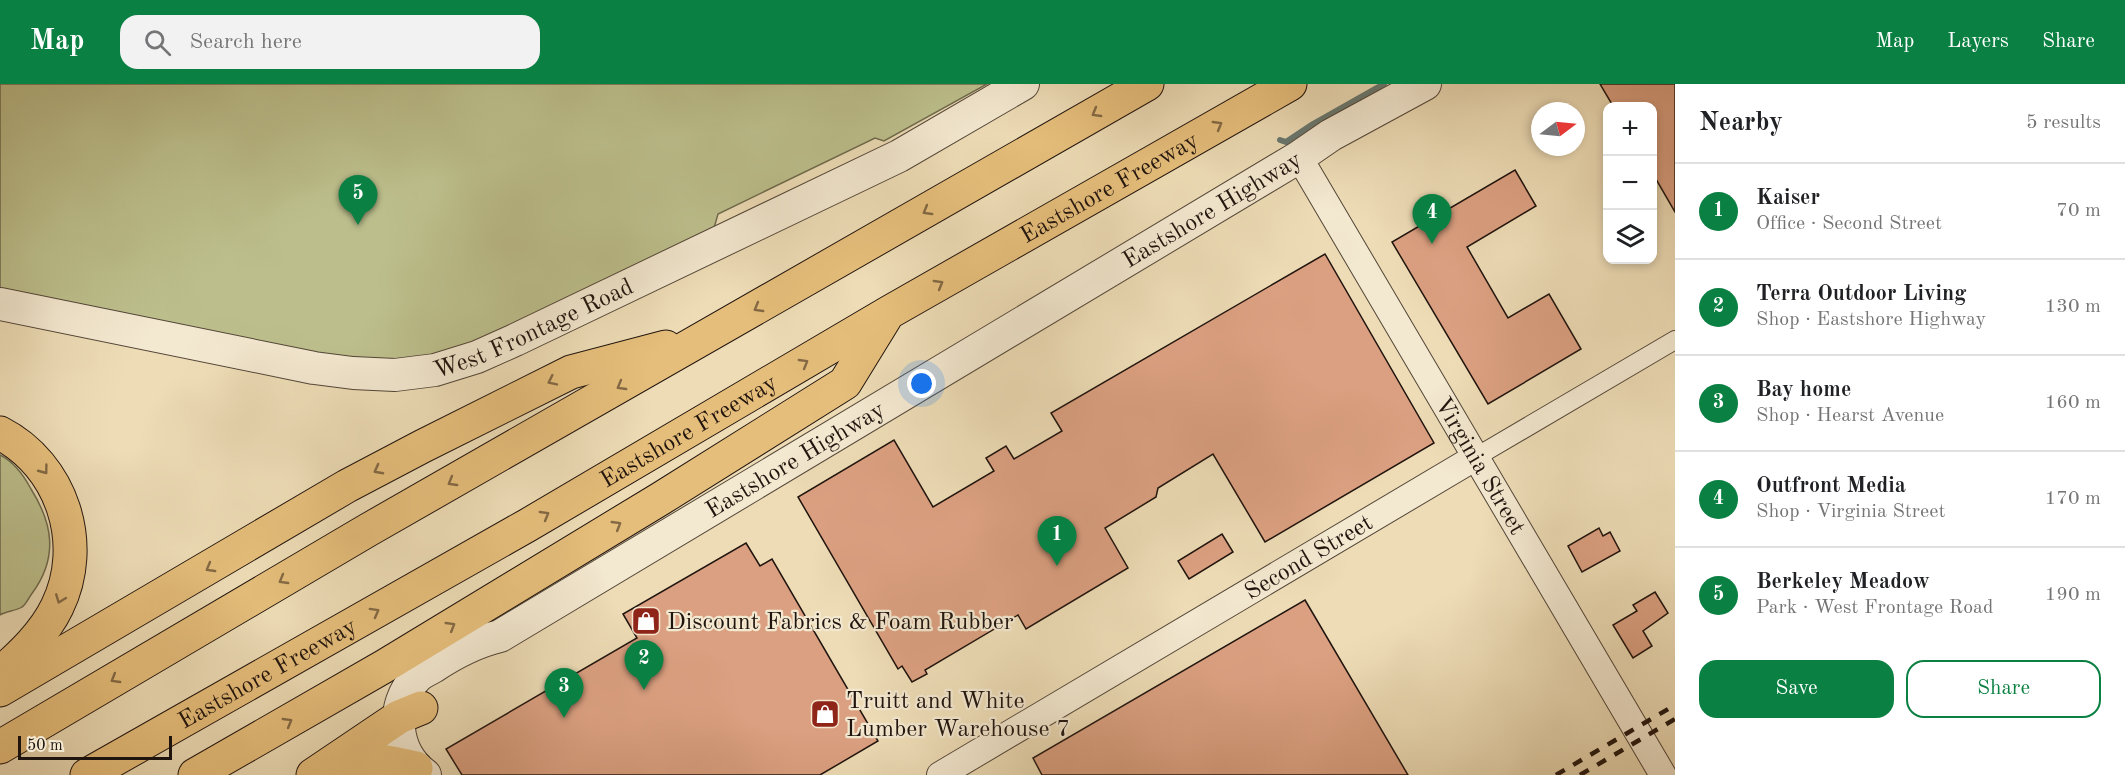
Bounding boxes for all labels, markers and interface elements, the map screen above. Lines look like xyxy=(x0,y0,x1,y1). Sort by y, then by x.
search box xyxy=(120,15,540,69)
icon: search xyxy=(141,26,174,59)
text: Map xyxy=(30,28,84,56)
text: Search here xyxy=(189,31,302,53)
text: Map xyxy=(1875,31,1914,52)
text: Layers xyxy=(1947,31,2009,52)
text: Share xyxy=(2042,31,2095,52)
north arrow xyxy=(1531,102,1585,156)
map controls xyxy=(1603,102,1657,264)
button: + xyxy=(1603,102,1657,156)
one-way arrow xyxy=(1092,106,1102,117)
text: Nearby xyxy=(1699,110,1783,136)
text: 5 results xyxy=(2026,113,2101,133)
one-way arrow xyxy=(1212,121,1222,132)
street label: Eastshore Freeway xyxy=(1017,129,1203,249)
street label: Eastshore Highway xyxy=(1119,148,1306,274)
button: − xyxy=(1603,156,1657,210)
pin: 5 xyxy=(338,176,378,225)
text: Kaiser xyxy=(1756,187,1820,209)
pin: 4 xyxy=(1412,194,1452,244)
text: 1 xyxy=(1713,201,1724,221)
text: 70 m xyxy=(2056,201,2101,221)
one-way arrow xyxy=(923,203,933,215)
button: layers xyxy=(1603,210,1657,264)
text: Office · Second Street xyxy=(1756,214,1942,234)
street label: West Frontage Road xyxy=(431,275,637,384)
one-way arrow xyxy=(933,280,943,291)
text: Terra Outdoor Living xyxy=(1756,283,1967,305)
text: 2 xyxy=(1713,297,1724,317)
text: 130 m xyxy=(2045,297,2101,317)
one-way arrow xyxy=(754,301,764,312)
text: Shop · Eastshore Highway xyxy=(1756,310,1986,330)
one-way arrow xyxy=(797,359,808,371)
your location xyxy=(907,369,936,398)
street label: Eastshore Freeway xyxy=(597,371,782,494)
one-way arrow xyxy=(548,374,559,386)
one-way arrow xyxy=(617,379,628,390)
text: Bay home xyxy=(1756,379,1851,401)
text: 3 xyxy=(1713,393,1724,413)
text: 160 m xyxy=(2045,393,2101,413)
street label: Virginia Street xyxy=(1429,394,1529,539)
street label: Eastshore Highway xyxy=(702,398,890,524)
text: Shop · Hearst Avenue xyxy=(1756,406,1944,426)
one-way arrow xyxy=(37,463,48,474)
one-way arrow xyxy=(374,463,385,474)
one-way arrow xyxy=(448,475,458,487)
text: Outfront Media xyxy=(1756,475,1906,497)
text: 4 xyxy=(1713,489,1724,509)
text: 170 m xyxy=(2045,489,2101,509)
text: Shop · Virginia Street xyxy=(1756,502,1945,522)
one-way arrow xyxy=(539,511,549,523)
street label: Second Street xyxy=(1241,511,1377,605)
pin: 1 xyxy=(1038,516,1076,566)
one-way arrow xyxy=(611,520,621,532)
one-way arrow xyxy=(206,560,216,572)
text: Berkeley Meadow xyxy=(1756,571,1930,593)
one-way arrow xyxy=(279,573,289,584)
text: 5 xyxy=(1713,585,1724,605)
text: 190 m xyxy=(2045,585,2101,605)
one-way arrow xyxy=(55,593,67,604)
text: Park · West Frontage Road xyxy=(1756,598,1993,618)
shop icon: Discount Fabrics & Foam Rubber xyxy=(630,605,662,637)
one-way arrow xyxy=(369,608,380,619)
place label: Discount Fabrics & Foam Rubber xyxy=(667,611,1014,635)
street label: Eastshore Freeway xyxy=(175,615,361,735)
one-way arrow xyxy=(445,622,455,634)
pin: 2 xyxy=(624,640,664,690)
button: Save xyxy=(1699,660,1894,718)
button: Share xyxy=(1906,660,2101,718)
pin: 3 xyxy=(544,668,584,718)
one-way arrow xyxy=(111,672,121,683)
place label: Truitt and White Lumber Warehouse 7 xyxy=(846,690,1070,742)
shop icon: Truitt and White Lumber Warehouse 7 xyxy=(809,698,841,730)
one-way arrow xyxy=(282,718,292,729)
scale bar xyxy=(18,733,172,760)
text: 50 m xyxy=(27,738,63,754)

